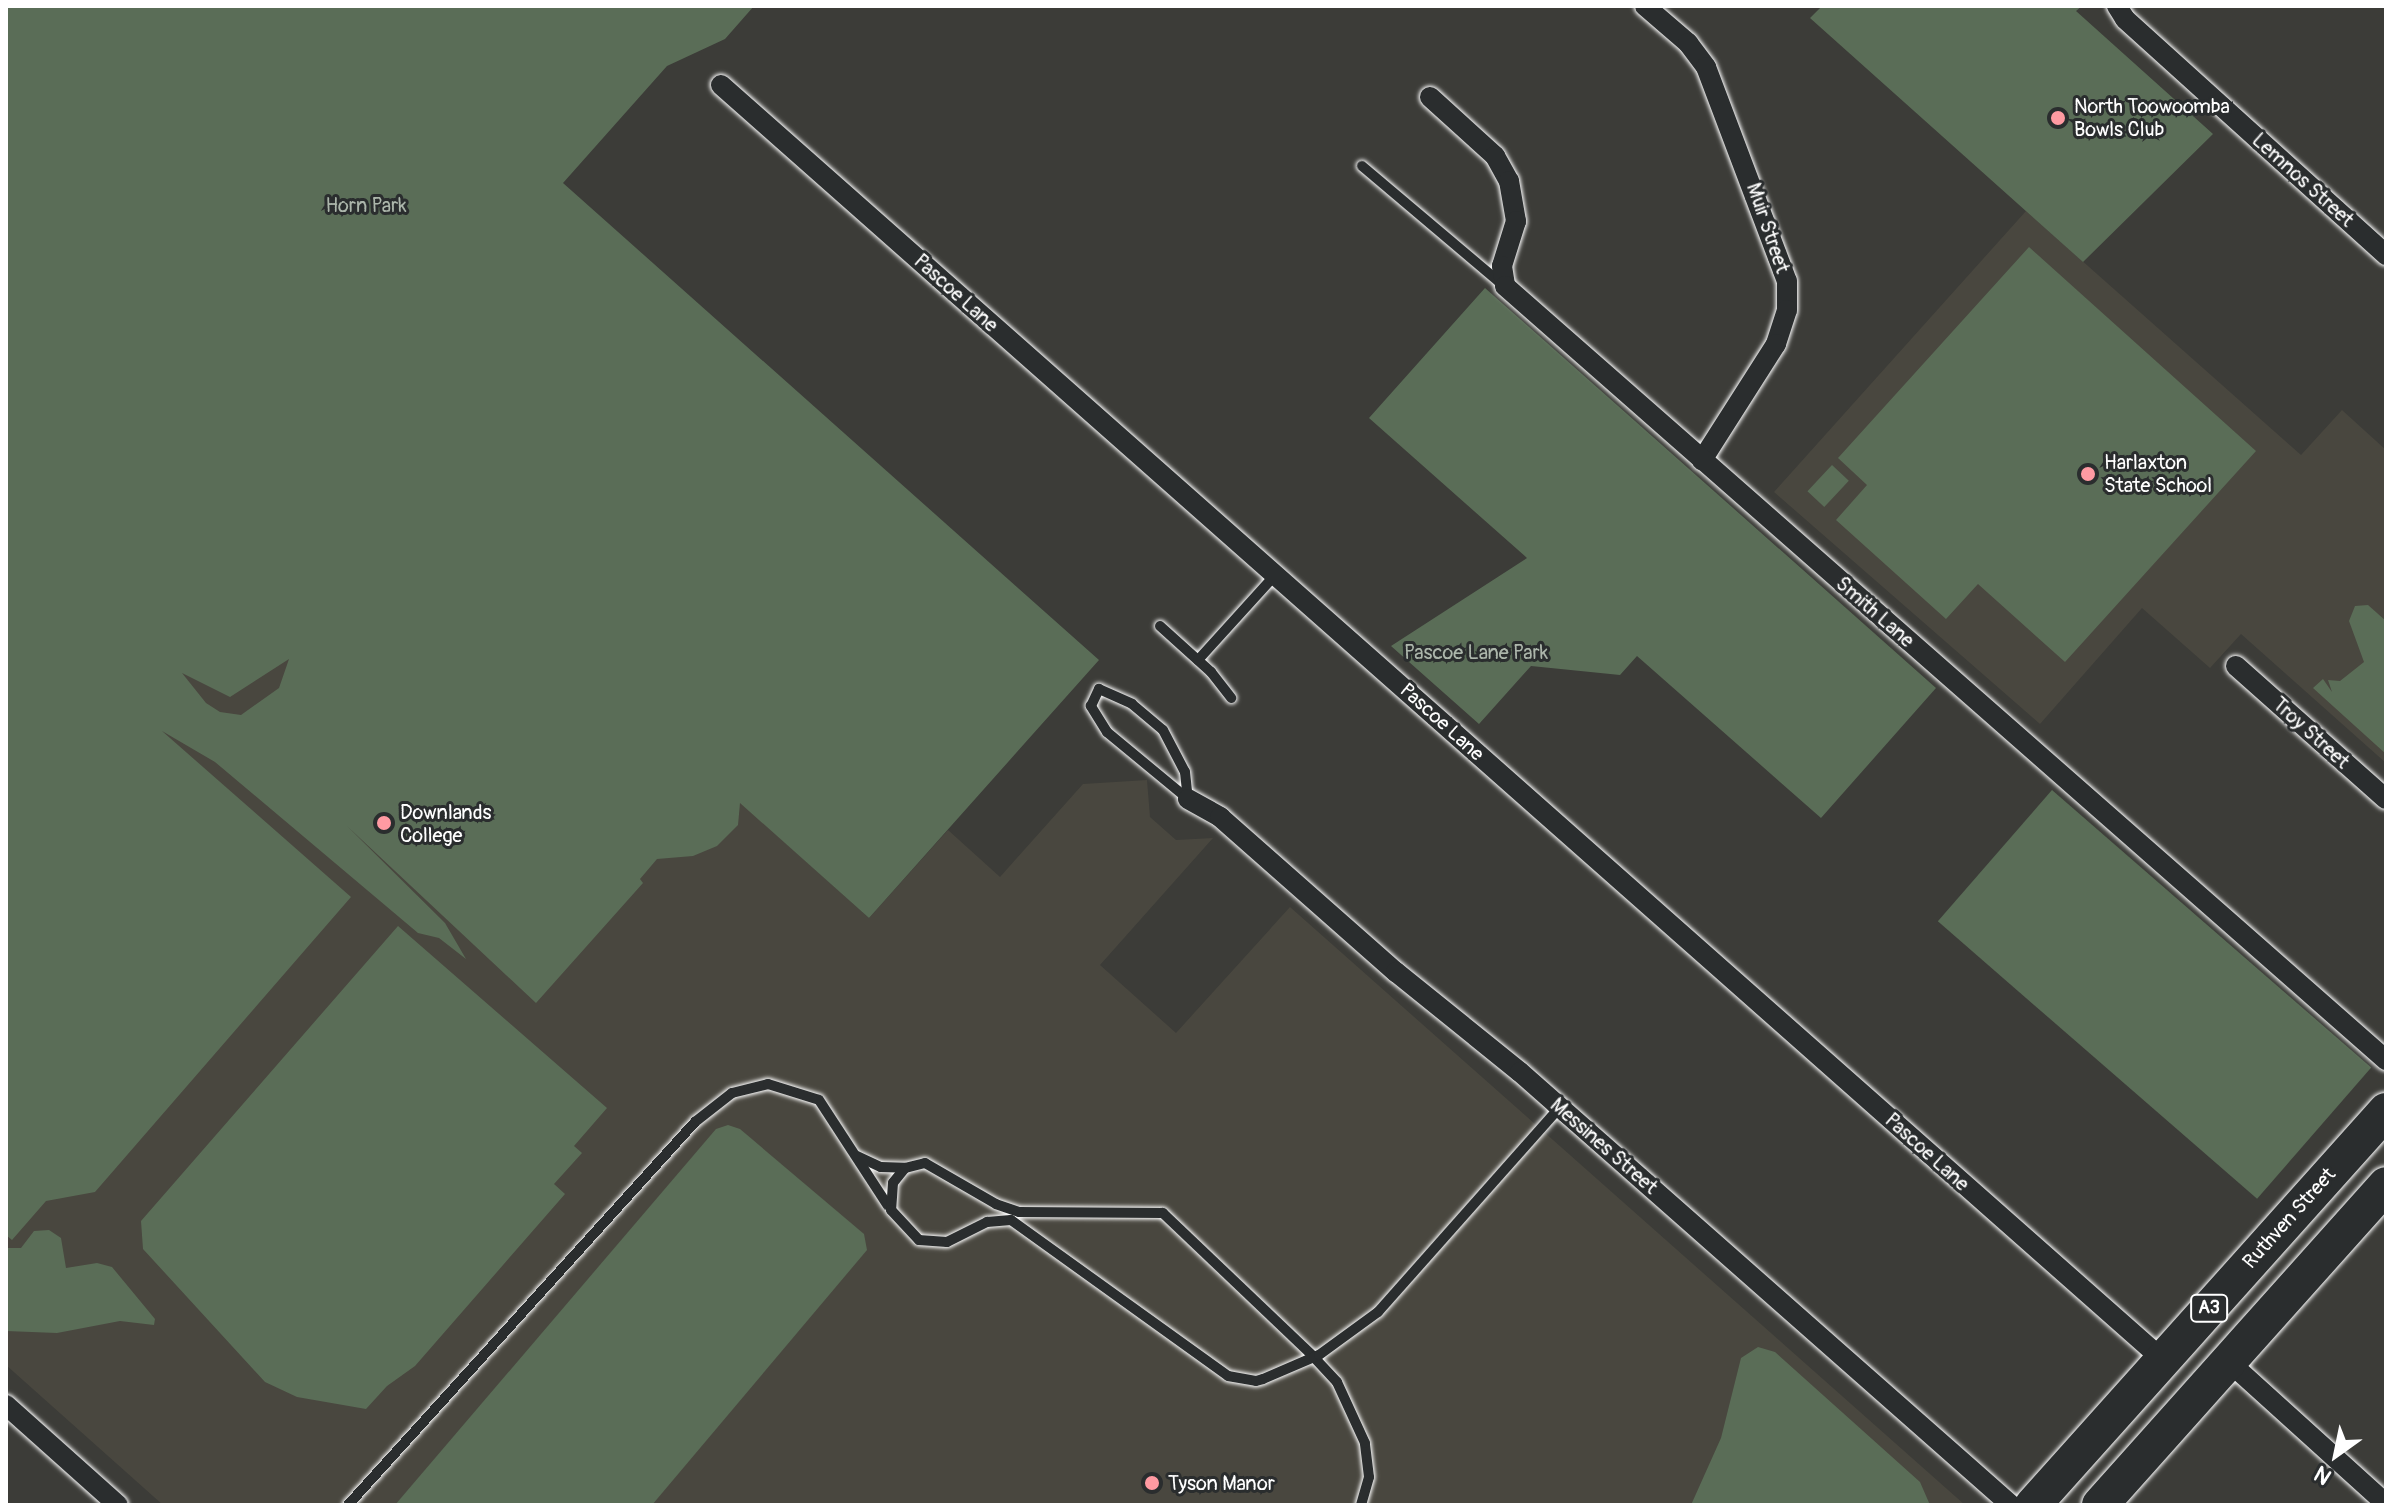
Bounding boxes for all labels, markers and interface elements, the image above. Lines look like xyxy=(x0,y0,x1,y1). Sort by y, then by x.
place label: North Toowoomba Bowls Club xyxy=(2074,94,2230,141)
marker: North Toowoomba Bowls Club xyxy=(2049,109,2067,127)
street label: Lemnos Street xyxy=(2247,128,2359,232)
street label: Muir Street xyxy=(1741,180,1795,276)
park label: Horn Park xyxy=(325,193,407,217)
street label: Pascoe Lane xyxy=(909,249,1003,337)
place label: Harlaxton State School xyxy=(2104,450,2212,497)
marker: Harlaxton State School xyxy=(2079,465,2097,483)
street label: Smith Lane xyxy=(1831,571,1919,653)
park label: Pascoe Lane Park xyxy=(1404,640,1548,664)
street label: Pascoe Lane xyxy=(1395,678,1489,766)
street label: Troy Street xyxy=(2268,692,2354,774)
place label: Downlands College xyxy=(400,800,491,847)
marker: Downlands College xyxy=(375,814,393,832)
street label: Messines Street xyxy=(1545,1093,1663,1199)
street label: Pascoe Lane xyxy=(1880,1108,1974,1196)
street label: Ruthven Street xyxy=(2237,1163,2341,1273)
road number: A3 xyxy=(2189,1294,2229,1322)
north arrow xyxy=(2296,1415,2376,1495)
text: N xyxy=(2309,1459,2337,1491)
place label: Tyson Manor xyxy=(1168,1471,1275,1495)
marker: Tyson Manor xyxy=(1143,1474,1161,1492)

